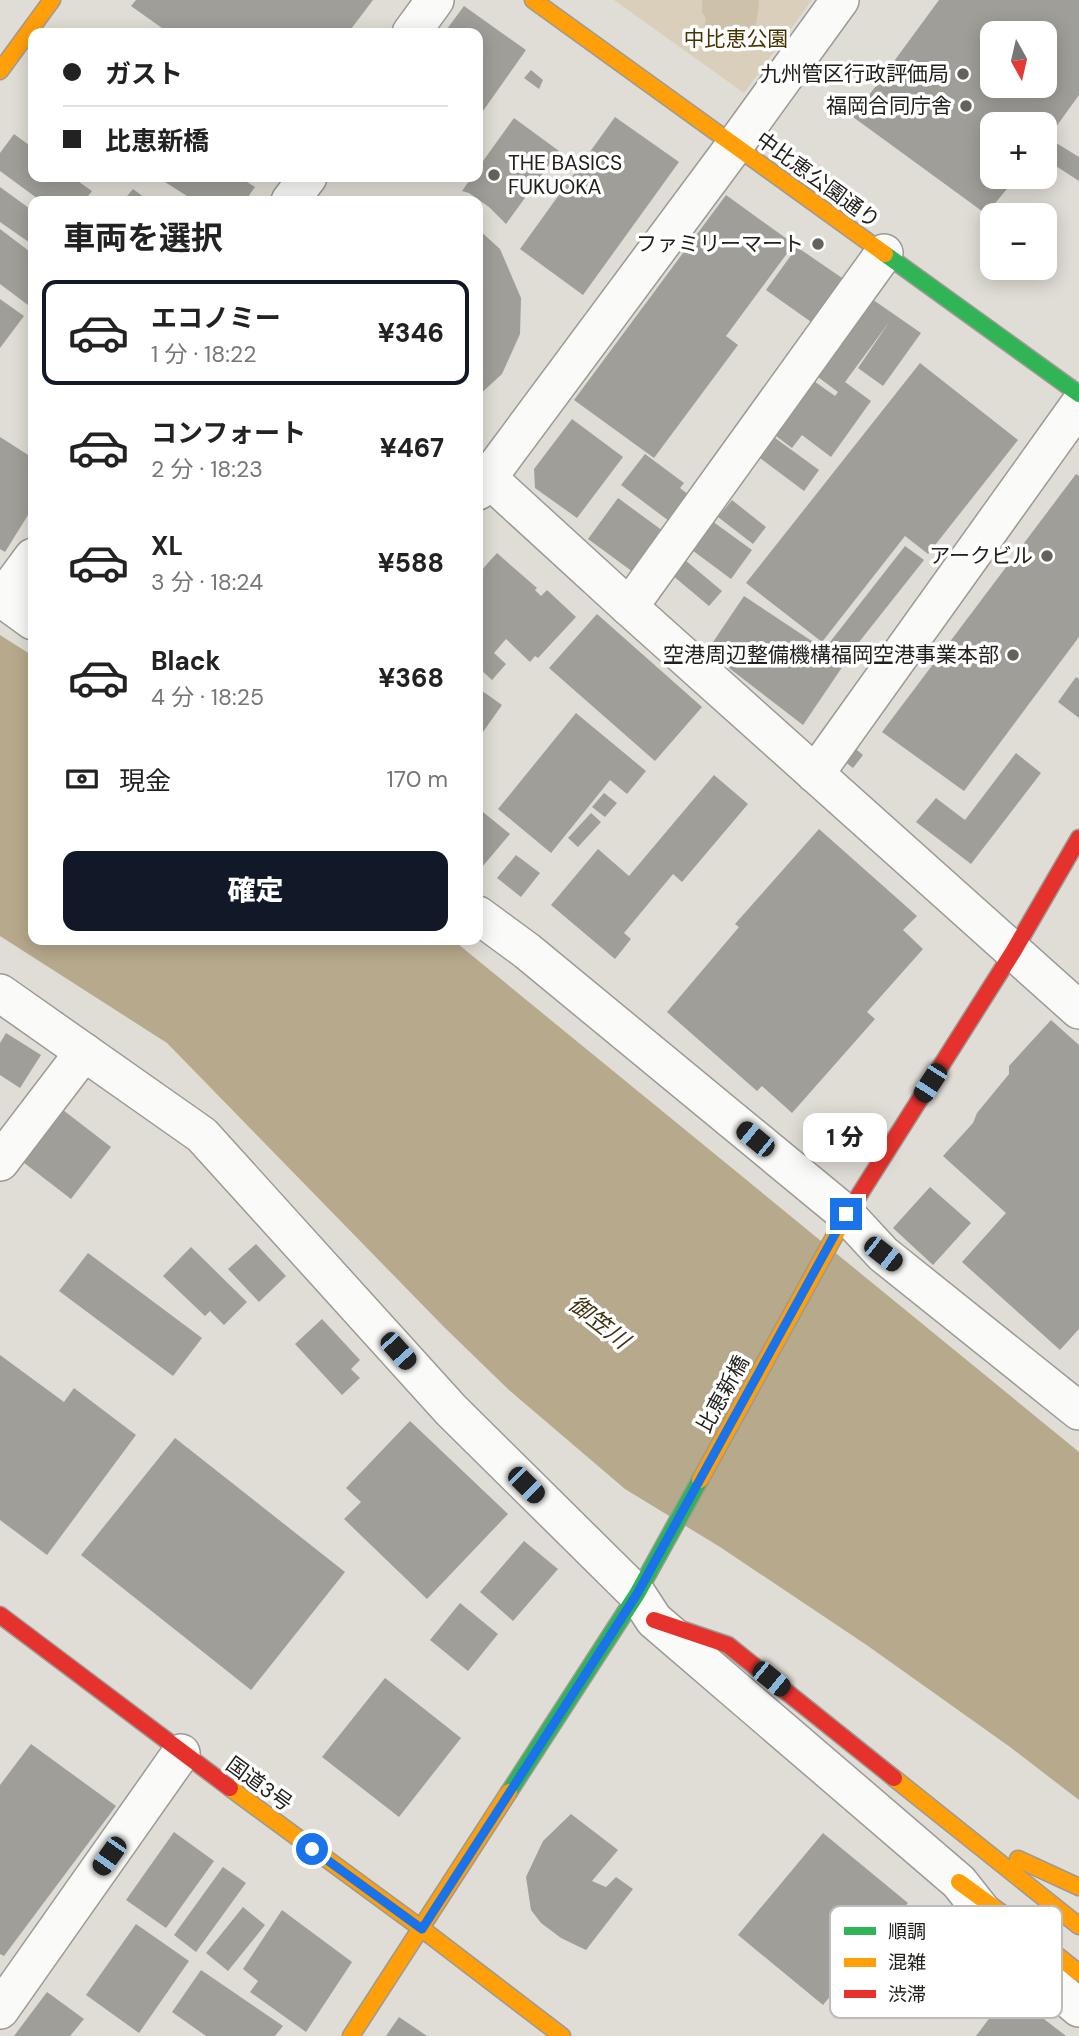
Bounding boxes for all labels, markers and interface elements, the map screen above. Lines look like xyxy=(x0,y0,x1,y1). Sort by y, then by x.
north arrow xyxy=(980,21,1057,98)
map controls xyxy=(980,21,1057,280)
park label: 中比恵公園 xyxy=(684,25,789,53)
text: ガスト xyxy=(105,57,183,91)
place label: 九州管区行政評価局 xyxy=(760,60,949,88)
marker: 九州管区行政評価局 xyxy=(955,66,971,82)
place label: 福岡合同庁舎 xyxy=(826,92,952,120)
marker: 福岡合同庁舎 xyxy=(958,98,974,114)
button: + xyxy=(980,112,1057,189)
text: 比恵新橋 xyxy=(105,124,209,158)
street label: 中比恵公園通り xyxy=(750,125,886,235)
place label: THE BASICS FUKUOKA xyxy=(508,149,622,201)
marker: THE BASICS FUKUOKA xyxy=(486,167,502,183)
button: − xyxy=(980,203,1057,280)
text: 車両を選択 xyxy=(63,217,223,259)
place label: ファミリーマート xyxy=(636,230,804,258)
marker: ファミリーマート xyxy=(810,236,826,252)
icon: car xyxy=(67,301,130,364)
text: エコノミー xyxy=(151,301,281,335)
text: ¥346 xyxy=(378,316,444,350)
text: 1 分 · 18:22 xyxy=(151,339,256,369)
icon: car xyxy=(67,416,130,479)
text: コンフォート xyxy=(151,416,306,450)
text: ¥467 xyxy=(380,431,444,465)
text: 2 分 · 18:23 xyxy=(151,454,263,484)
text: XL xyxy=(151,529,183,563)
icon: car xyxy=(67,531,130,594)
place label: アークビル xyxy=(929,542,1033,570)
text: ¥588 xyxy=(378,546,444,580)
marker: アークビル xyxy=(1039,548,1055,564)
text: 3 分 · 18:24 xyxy=(151,567,263,597)
place label: 空港周辺整備機構福岡空港事業本部 xyxy=(663,641,999,669)
text: Black xyxy=(151,644,221,678)
icon: car xyxy=(67,646,130,709)
marker: 空港周辺整備機構福岡空港事業本部 xyxy=(1005,647,1021,663)
text: ¥368 xyxy=(378,661,444,695)
text: 4 分 · 18:25 xyxy=(151,682,264,712)
icon: cash xyxy=(63,760,101,798)
text: 現金 xyxy=(119,764,171,798)
text: 170 m xyxy=(387,764,448,794)
button: 確定 xyxy=(63,851,448,931)
car xyxy=(910,1060,951,1106)
callout: 1 分 xyxy=(804,1112,888,1162)
car xyxy=(733,1118,778,1160)
text: 1 分 xyxy=(827,1122,863,1152)
route end xyxy=(830,1198,862,1230)
car xyxy=(860,1233,907,1275)
water label: 御笠川 xyxy=(563,1289,638,1357)
car xyxy=(377,1328,420,1374)
street label: 比恵新橋 xyxy=(690,1350,756,1438)
car xyxy=(504,1463,549,1507)
car xyxy=(749,1658,794,1700)
street label: 国道3号 xyxy=(220,1751,298,1817)
car xyxy=(89,1833,130,1879)
route start xyxy=(296,1833,328,1865)
legend xyxy=(830,1906,1062,2018)
text: 順調 xyxy=(888,1919,926,1944)
text: 混雑 xyxy=(888,1950,926,1975)
text: 渋滞 xyxy=(888,1982,926,2007)

